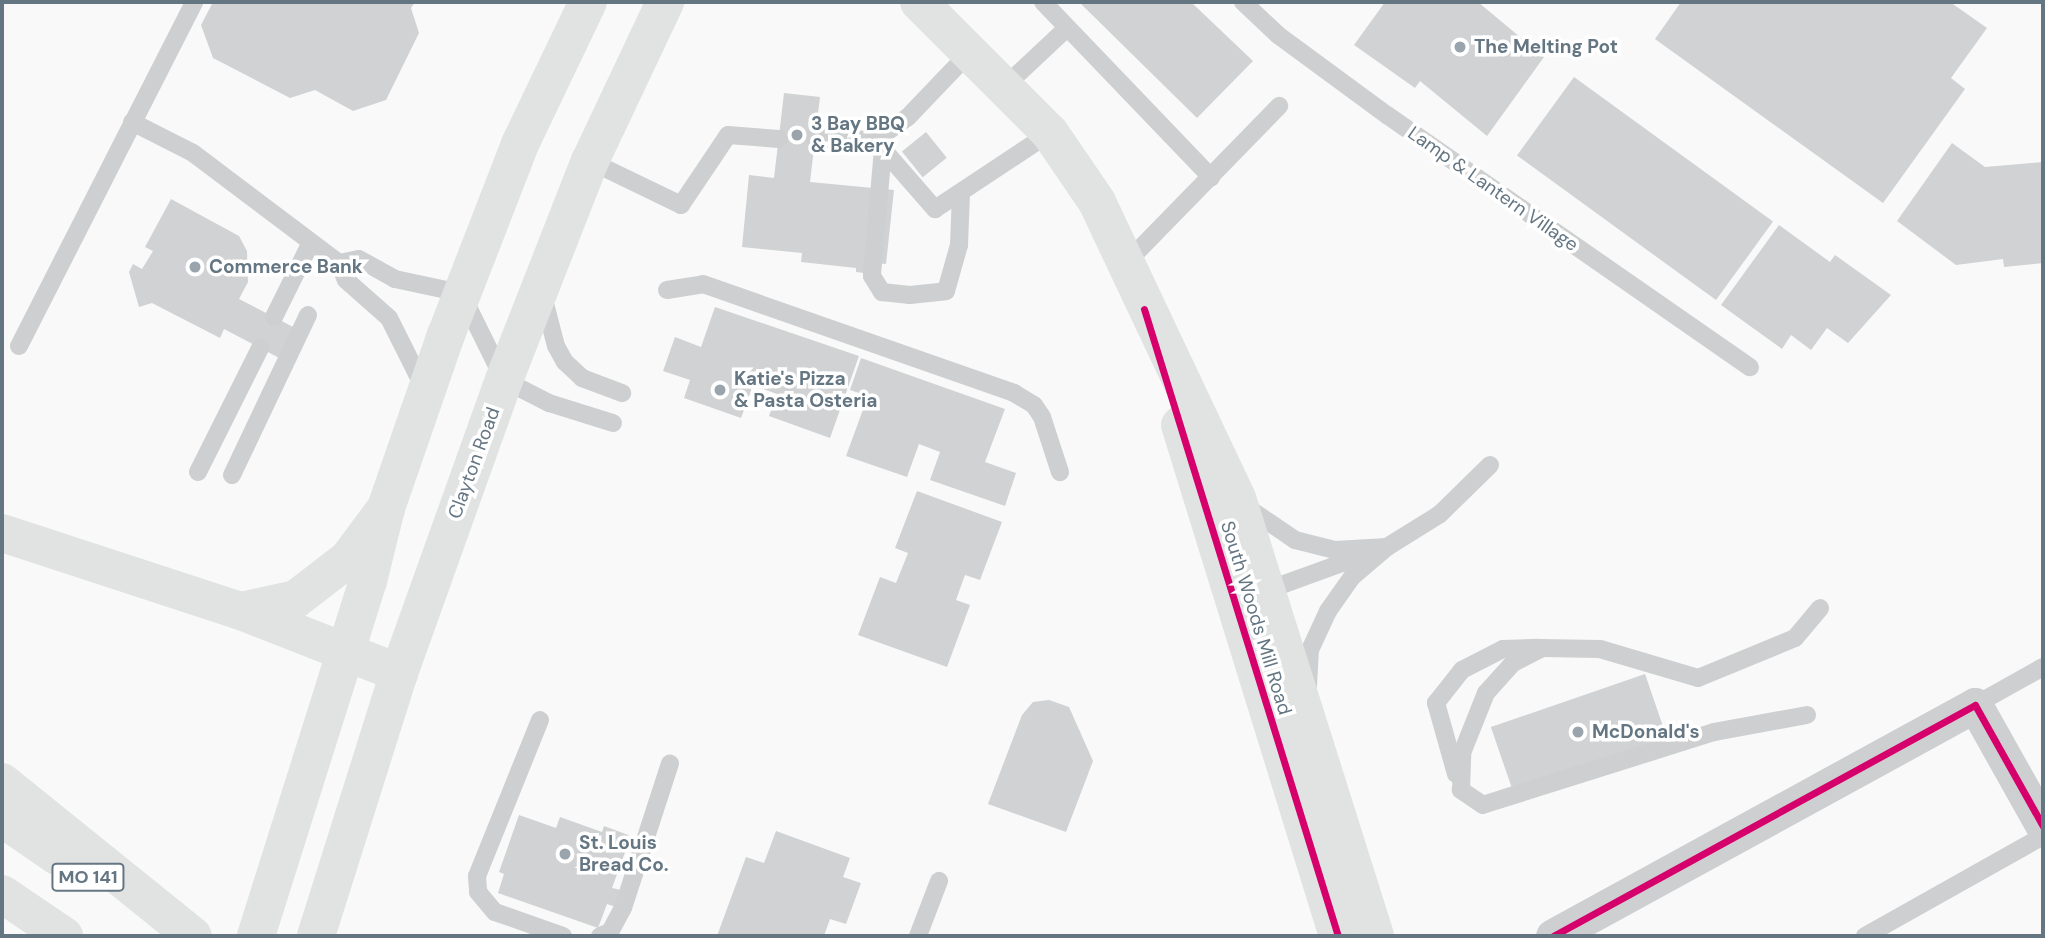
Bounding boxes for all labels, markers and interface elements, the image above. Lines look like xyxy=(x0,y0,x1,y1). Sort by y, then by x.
place label: The Melting Pot xyxy=(1474,36,1618,58)
marker: The Melting Pot xyxy=(1452,39,1468,55)
place label: 3 Bay BBQ & Bakery xyxy=(811,113,905,157)
street label: Lamp & Lantern Village xyxy=(1404,122,1582,256)
marker: 3 Bay BBQ & Bakery xyxy=(789,127,805,143)
place label: Commerce Bank xyxy=(209,256,363,278)
marker: Commerce Bank xyxy=(187,259,203,275)
place label: Katie's Pizza & Pasta Osteria xyxy=(734,368,877,412)
marker: Katie's Pizza & Pasta Osteria xyxy=(712,382,728,398)
street label: Clayton Road xyxy=(443,404,505,522)
street label: South Woods Mill Road xyxy=(1216,518,1296,718)
place label: McDonald's xyxy=(1592,721,1700,743)
marker: McDonald's xyxy=(1570,724,1586,740)
place label: St. Louis Bread Co. xyxy=(579,832,669,876)
marker: St. Louis Bread Co. xyxy=(557,846,573,862)
road number: MO 141 xyxy=(51,862,125,892)

